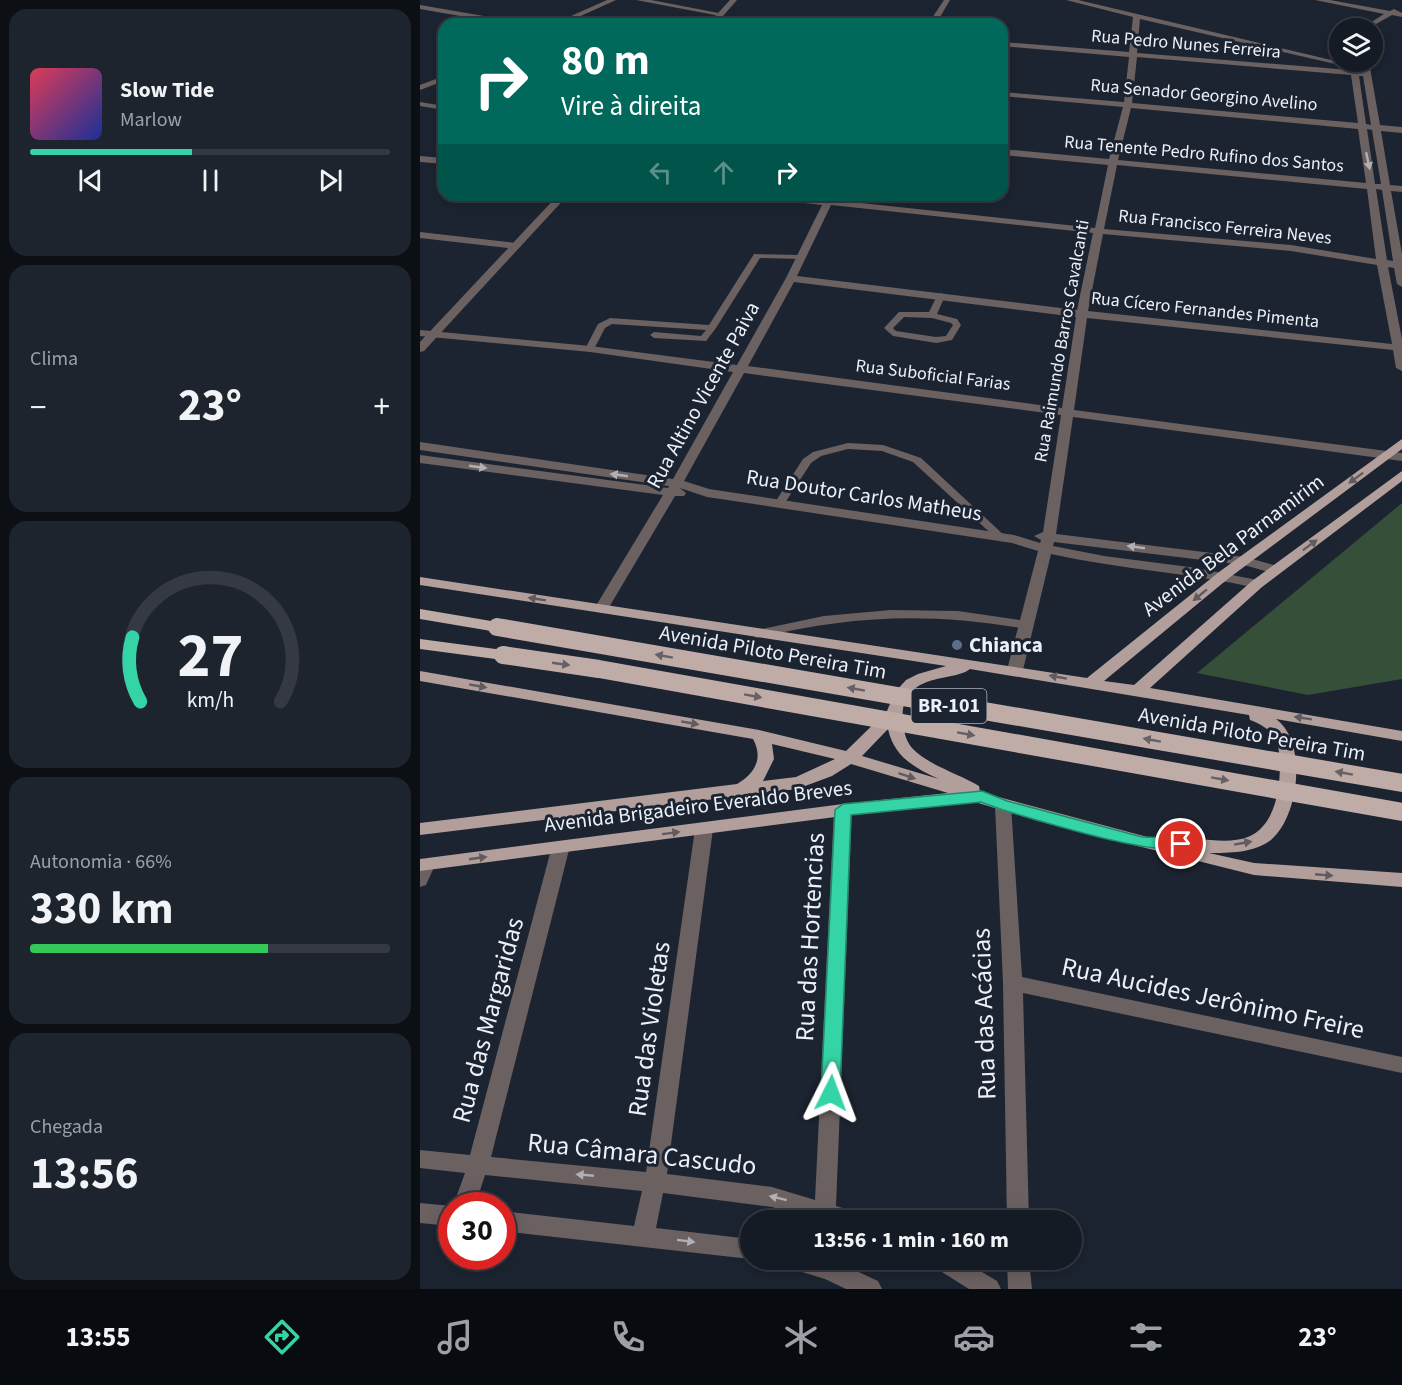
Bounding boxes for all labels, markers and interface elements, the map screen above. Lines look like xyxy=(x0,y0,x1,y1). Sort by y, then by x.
map controls xyxy=(1329,18,1383,72)
button: layers xyxy=(1329,18,1383,72)
street label: Rua Pedro Nunes Ferreira xyxy=(1090,23,1282,65)
text: 80 m xyxy=(561,31,650,91)
icon: right xyxy=(462,42,540,120)
street label: Rua Senador Georgino Avelino xyxy=(1089,73,1319,117)
text: Slow Tide xyxy=(120,74,214,106)
text: Vire à direita xyxy=(561,87,701,126)
text: Marlow xyxy=(120,106,182,134)
street label: Rua Tenente Pedro Rufino dos Santos xyxy=(1063,129,1345,179)
one-way arrow xyxy=(1364,151,1373,170)
icon: left xyxy=(644,156,677,189)
icon: ahead xyxy=(707,156,740,189)
icon: right xyxy=(770,156,803,189)
icon: previous xyxy=(74,164,107,197)
icon: pause xyxy=(194,164,227,197)
icon: next xyxy=(314,164,347,197)
street label: Rua Francisco Ferreira Neves xyxy=(1117,203,1333,251)
street label: Rua Raimundo Barros Cavalcanti xyxy=(1028,218,1096,464)
street label: Rua Cícero Fernandes Pimenta xyxy=(1090,286,1320,334)
street label: Rua Altino Vicente Paiva xyxy=(639,296,767,494)
text: Clima xyxy=(30,345,78,373)
street label: Rua Suboficial Farias xyxy=(854,353,1012,397)
text: 23° xyxy=(178,374,242,438)
text: − xyxy=(30,384,46,431)
text: + xyxy=(374,384,390,431)
one-way arrow xyxy=(469,462,488,471)
street label: Rua Doutor Carlos Matheus xyxy=(744,462,984,528)
street label: Avenida Bela Parnamirim xyxy=(1136,467,1330,623)
one-way arrow xyxy=(609,470,628,479)
one-way arrow xyxy=(1348,472,1364,484)
one-way arrow xyxy=(1302,539,1317,551)
one-way arrow xyxy=(1126,542,1145,551)
one-way arrow xyxy=(1192,589,1208,602)
one-way arrow xyxy=(528,595,547,604)
text: 27 xyxy=(177,612,243,701)
street label: Avenida Piloto Pereira Tim xyxy=(657,617,889,687)
place label: Chianca xyxy=(969,630,1043,660)
marker: Chianca xyxy=(950,638,964,652)
one-way arrow xyxy=(655,651,674,660)
one-way arrow xyxy=(551,659,570,668)
one-way arrow xyxy=(1049,673,1068,682)
one-way arrow xyxy=(468,682,487,691)
text: km/h xyxy=(186,685,234,716)
one-way arrow xyxy=(847,685,866,694)
road number: BR-101 xyxy=(912,689,986,723)
one-way arrow xyxy=(744,692,763,701)
street label: Avenida Piloto Pereira Tim xyxy=(1136,699,1368,769)
one-way arrow xyxy=(1293,713,1312,722)
one-way arrow xyxy=(681,719,700,728)
one-way arrow xyxy=(956,730,975,739)
one-way arrow xyxy=(1143,735,1162,744)
one-way arrow xyxy=(1335,768,1354,777)
street label: Avenida Brigadeiro Everaldo Breves xyxy=(542,772,854,840)
one-way arrow xyxy=(898,772,916,781)
one-way arrow xyxy=(1210,775,1229,784)
pin xyxy=(1155,818,1206,869)
icon: arrive xyxy=(1164,827,1197,860)
one-way arrow xyxy=(662,828,681,837)
street label: Rua das Hortencias xyxy=(786,832,834,1042)
one-way arrow xyxy=(1233,838,1252,847)
text: Autonomia · 66% xyxy=(30,848,172,876)
one-way arrow xyxy=(469,853,488,862)
one-way arrow xyxy=(1314,870,1333,880)
text: 330 km xyxy=(30,877,174,941)
street label: Rua das Margaridas xyxy=(443,913,533,1127)
street label: Rua das Acácias xyxy=(963,927,1005,1101)
street label: Rua das Violetas xyxy=(618,939,680,1119)
street label: Rua Aucides Jerônimo Freire xyxy=(1058,948,1368,1048)
position arrow xyxy=(799,1061,863,1125)
text: Chegada xyxy=(30,1113,103,1141)
street label: Rua Câmara Cascudo xyxy=(526,1124,758,1184)
text: 13:56 xyxy=(30,1142,139,1206)
one-way arrow xyxy=(575,1170,594,1180)
speed limit sign: 30 xyxy=(438,1192,516,1270)
one-way arrow xyxy=(769,1193,787,1203)
text: 13:56 · 1 min · 160 m xyxy=(813,1224,1009,1256)
one-way arrow xyxy=(676,1237,695,1246)
icon: directions xyxy=(261,1316,303,1358)
icon: music xyxy=(434,1316,476,1358)
icon: phone xyxy=(607,1316,649,1358)
icon: climate xyxy=(780,1316,822,1358)
icon: car xyxy=(953,1316,995,1358)
icon: filters xyxy=(1125,1316,1167,1358)
text: 13:55 xyxy=(65,1318,131,1357)
text: 23° xyxy=(1298,1318,1337,1357)

